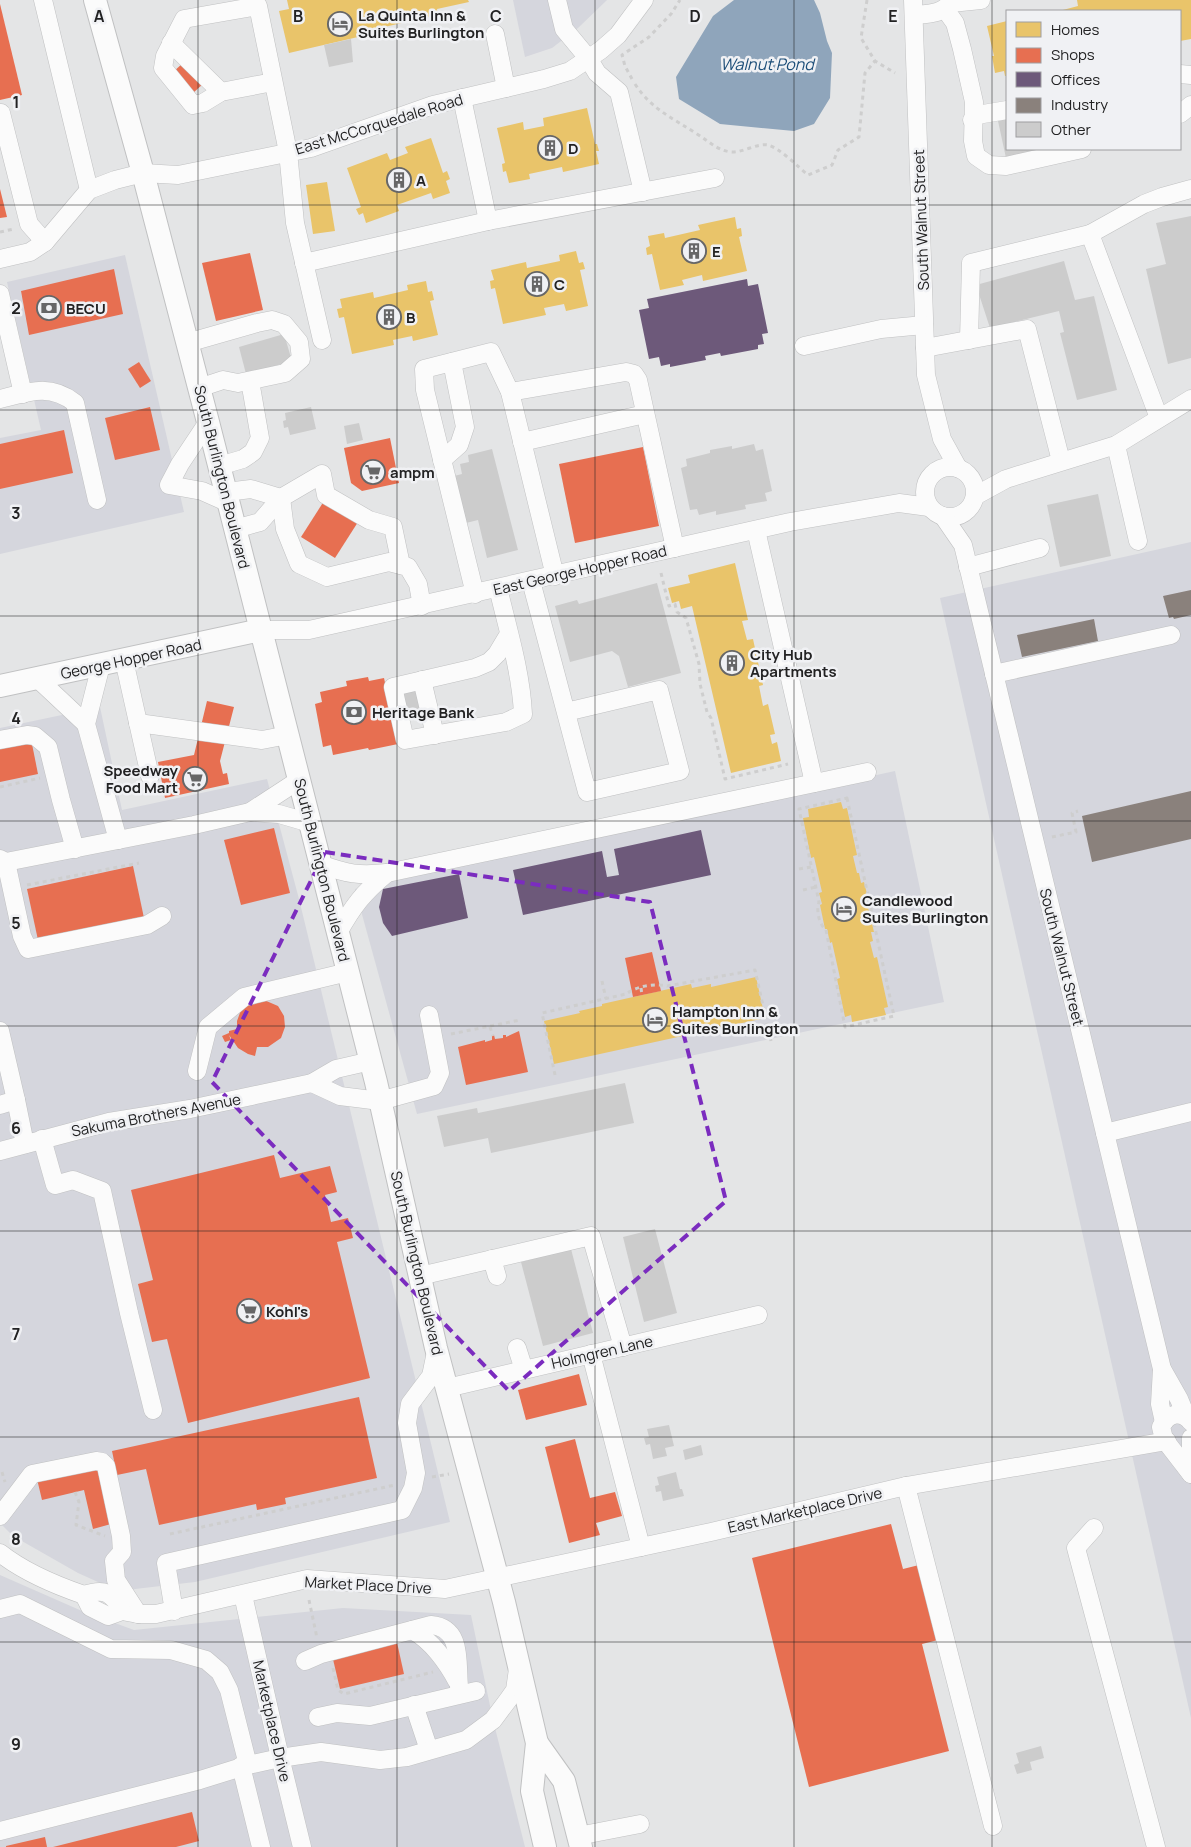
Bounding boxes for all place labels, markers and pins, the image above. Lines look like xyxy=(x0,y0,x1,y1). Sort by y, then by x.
place label: La Quinta Inn & Suites Burlington xyxy=(358,5,484,43)
hotel icon: La Quinta Inn & Suites Burlington xyxy=(327,11,353,37)
building icon: D xyxy=(537,135,563,161)
place label: D xyxy=(568,138,579,159)
building icon: A xyxy=(386,167,412,193)
place label: A xyxy=(416,170,426,191)
building icon: E xyxy=(681,238,707,264)
place label: E xyxy=(712,241,721,262)
building icon: C xyxy=(524,271,550,297)
place label: C xyxy=(554,274,565,295)
bank icon: BECU xyxy=(36,295,62,321)
place label: BECU xyxy=(66,298,106,319)
building icon: B xyxy=(376,304,402,330)
place label: B xyxy=(406,307,416,328)
supermarket icon: ampm xyxy=(360,459,386,485)
place label: ampm xyxy=(390,462,435,483)
place label: City Hub Apartments xyxy=(750,644,837,682)
building icon: City Hub Apartments xyxy=(719,650,745,676)
bank icon: Heritage Bank xyxy=(341,699,367,725)
place label: Heritage Bank xyxy=(372,702,475,723)
place label: Speedway Food Mart xyxy=(103,760,179,798)
supermarket icon: Speedway Food Mart xyxy=(182,766,208,792)
place label: Candlewood Suites Burlington xyxy=(862,890,988,928)
hotel icon: Candlewood Suites Burlington xyxy=(831,896,857,922)
place label: Hampton Inn & Suites Burlington xyxy=(672,1001,798,1039)
hotel icon: Hampton Inn & Suites Burlington xyxy=(642,1007,668,1033)
supermarket icon: Kohl's xyxy=(236,1298,262,1324)
place label: Kohl's xyxy=(266,1301,308,1322)

